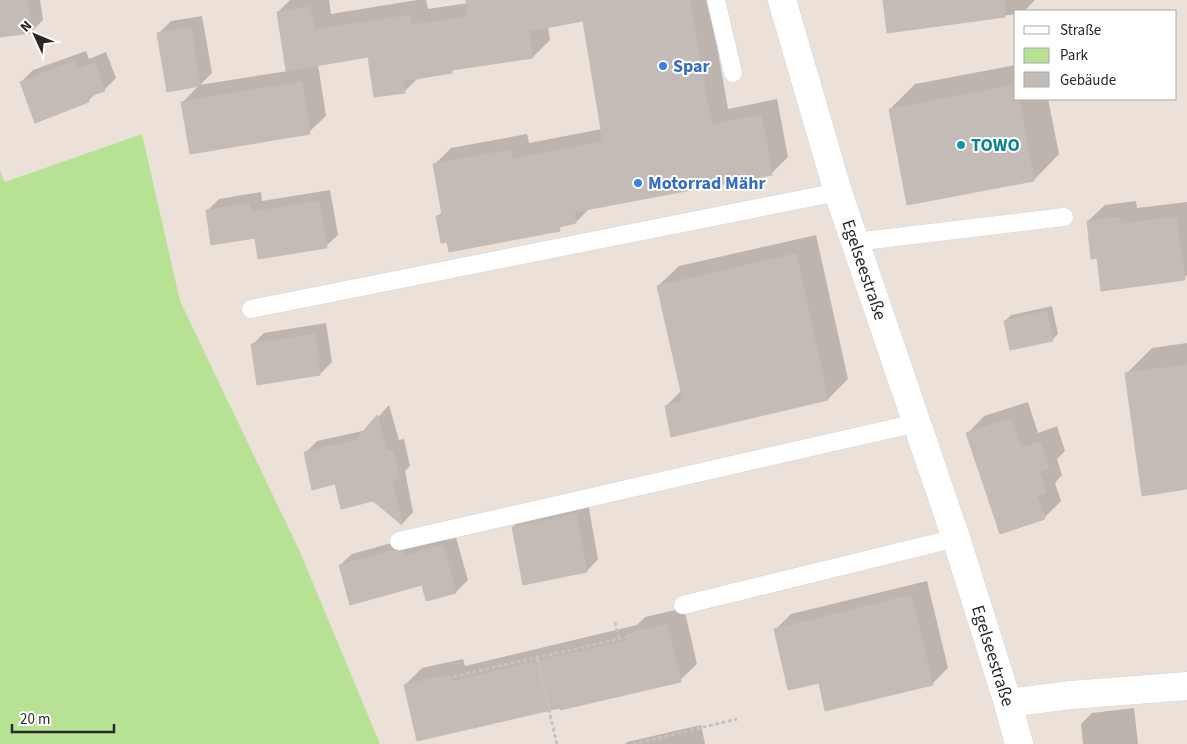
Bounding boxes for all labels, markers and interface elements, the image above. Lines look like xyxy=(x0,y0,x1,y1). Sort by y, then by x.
north arrow xyxy=(10,10,60,60)
legend xyxy=(1014,10,1177,100)
text: N xyxy=(16,16,37,37)
text: Straße xyxy=(1060,20,1101,41)
text: Park xyxy=(1060,45,1089,66)
place label: Spar xyxy=(673,54,711,79)
marker: Spar xyxy=(657,60,669,72)
text: Gebäude xyxy=(1060,70,1116,91)
place label: TOWO xyxy=(971,133,1020,158)
marker: TOWO xyxy=(955,139,967,151)
place label: Motorrad Mähr xyxy=(648,171,766,196)
marker: Motorrad Mähr xyxy=(632,177,644,189)
street label: Egelseestraße xyxy=(836,216,893,323)
street label: Egelseestraße xyxy=(965,602,1021,710)
scale bar xyxy=(12,702,115,734)
text: 20 m xyxy=(20,709,50,730)

